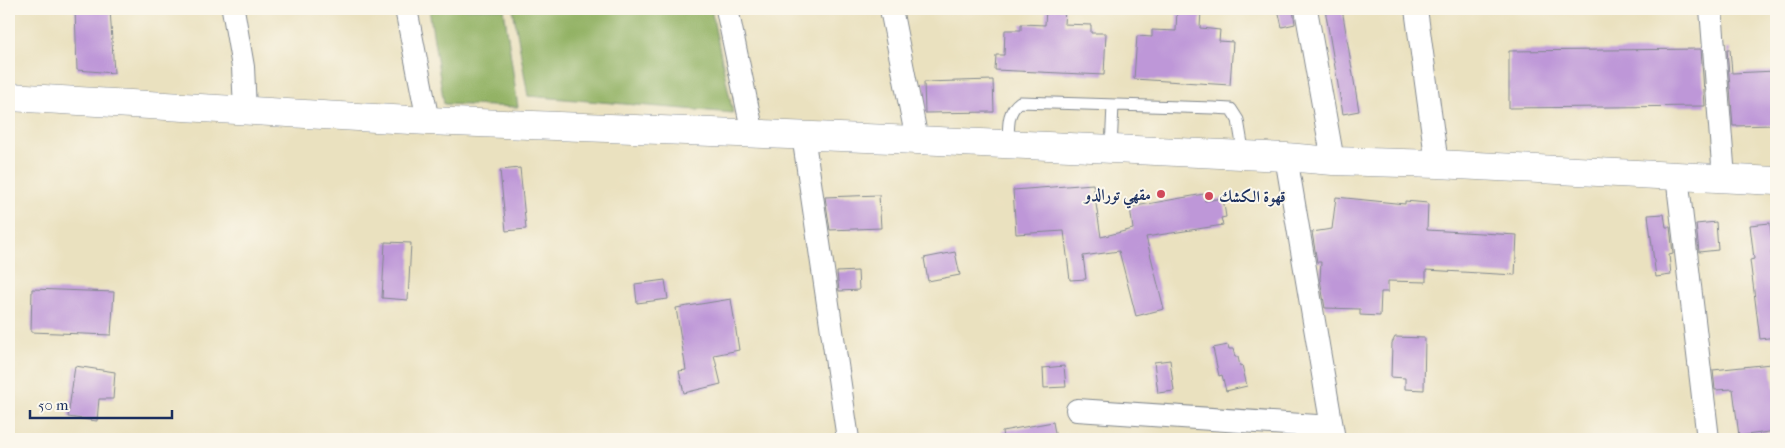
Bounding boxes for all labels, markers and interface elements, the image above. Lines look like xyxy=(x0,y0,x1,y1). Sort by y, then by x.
place label: مقهي تورالدو xyxy=(1083,185,1151,209)
place label: قهوة الكشك xyxy=(1219,187,1286,207)
marker: مقهي تورالدو xyxy=(1155,188,1167,200)
marker: قهوة الكشك xyxy=(1203,190,1215,202)
scale bar xyxy=(30,388,172,420)
text: 50 m xyxy=(38,396,69,414)

